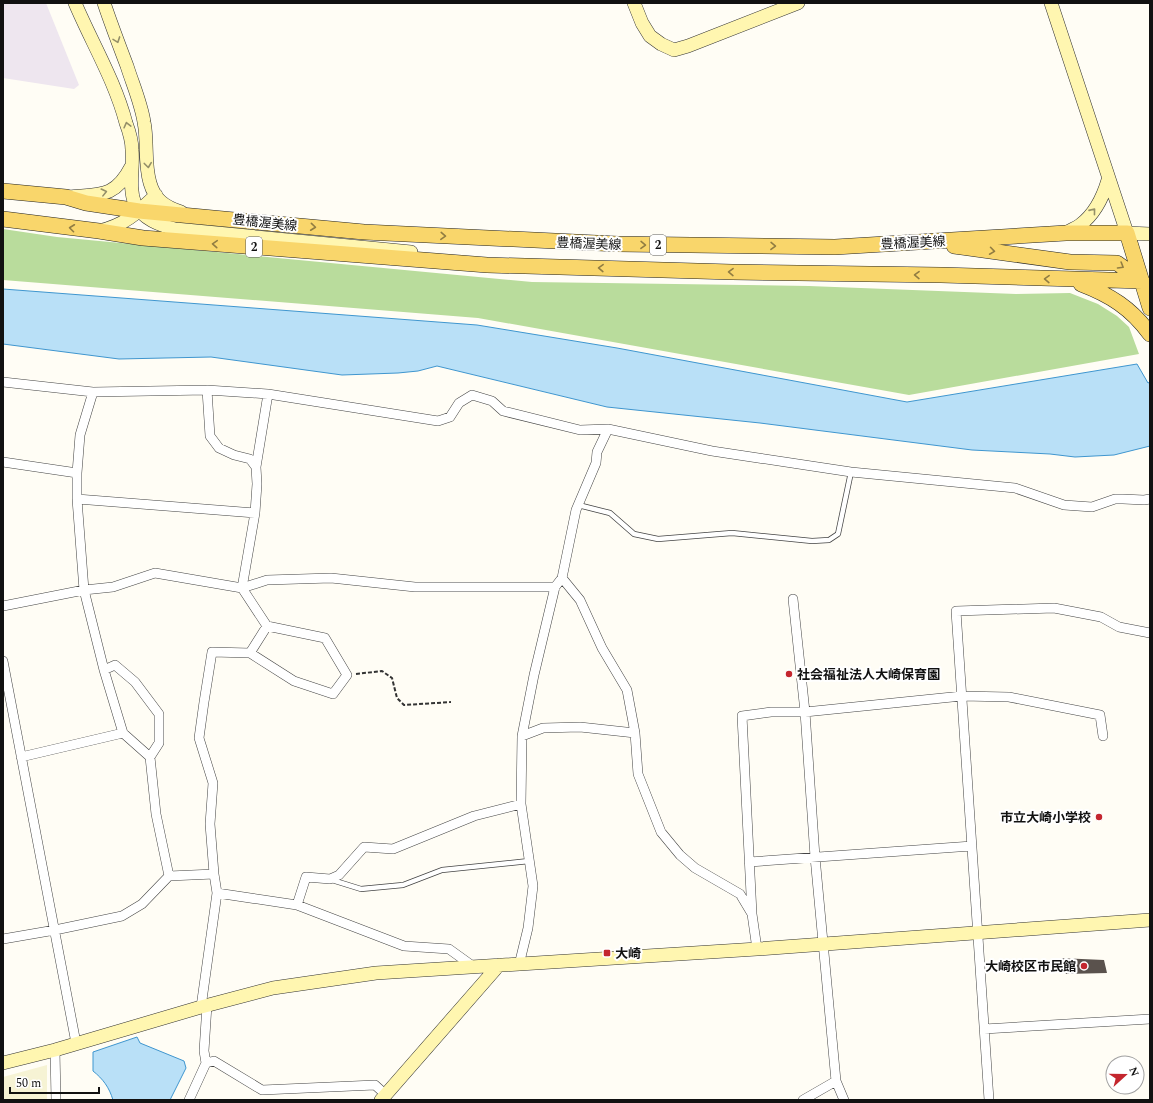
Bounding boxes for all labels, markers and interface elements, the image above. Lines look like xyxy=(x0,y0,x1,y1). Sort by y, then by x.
one-way arrow xyxy=(112,36,120,43)
one-way arrow xyxy=(123,122,131,128)
one-way arrow xyxy=(143,162,152,168)
one-way arrow xyxy=(101,189,107,197)
one-way arrow xyxy=(1088,208,1095,216)
street label: 豊橋渥美線 xyxy=(232,210,298,236)
one-way arrow xyxy=(69,223,75,232)
one-way arrow xyxy=(310,223,316,232)
street label: 豊橋渥美線 xyxy=(880,231,946,255)
one-way arrow xyxy=(440,232,446,241)
street label: 豊橋渥美線 xyxy=(556,233,622,255)
road number: 2 xyxy=(650,235,666,255)
road number: 2 xyxy=(246,237,262,257)
one-way arrow xyxy=(212,239,218,248)
one-way arrow xyxy=(640,241,646,249)
one-way arrow xyxy=(770,242,776,250)
one-way arrow xyxy=(989,246,996,255)
one-way arrow xyxy=(1117,262,1124,269)
one-way arrow xyxy=(598,264,604,273)
one-way arrow xyxy=(728,268,734,277)
one-way arrow xyxy=(914,271,920,279)
one-way arrow xyxy=(1044,275,1050,283)
place label: 社会福祉法人大崎保育園 xyxy=(797,665,940,685)
marker: 社会福祉法人大崎保育園 xyxy=(784,669,794,679)
place label: 市立大崎小学校 xyxy=(1000,808,1091,828)
marker: 市立大崎小学校 xyxy=(1094,812,1104,822)
place label: 大崎 xyxy=(615,944,641,964)
marker: 大崎 xyxy=(602,948,612,958)
place label: 大崎校区市民館 xyxy=(985,957,1076,977)
marker: 大崎校区市民館 xyxy=(1079,961,1089,971)
north arrow xyxy=(1105,1055,1145,1095)
text: N xyxy=(1124,1064,1143,1079)
scale bar xyxy=(10,1069,99,1095)
text: 50 m xyxy=(16,1074,41,1093)

